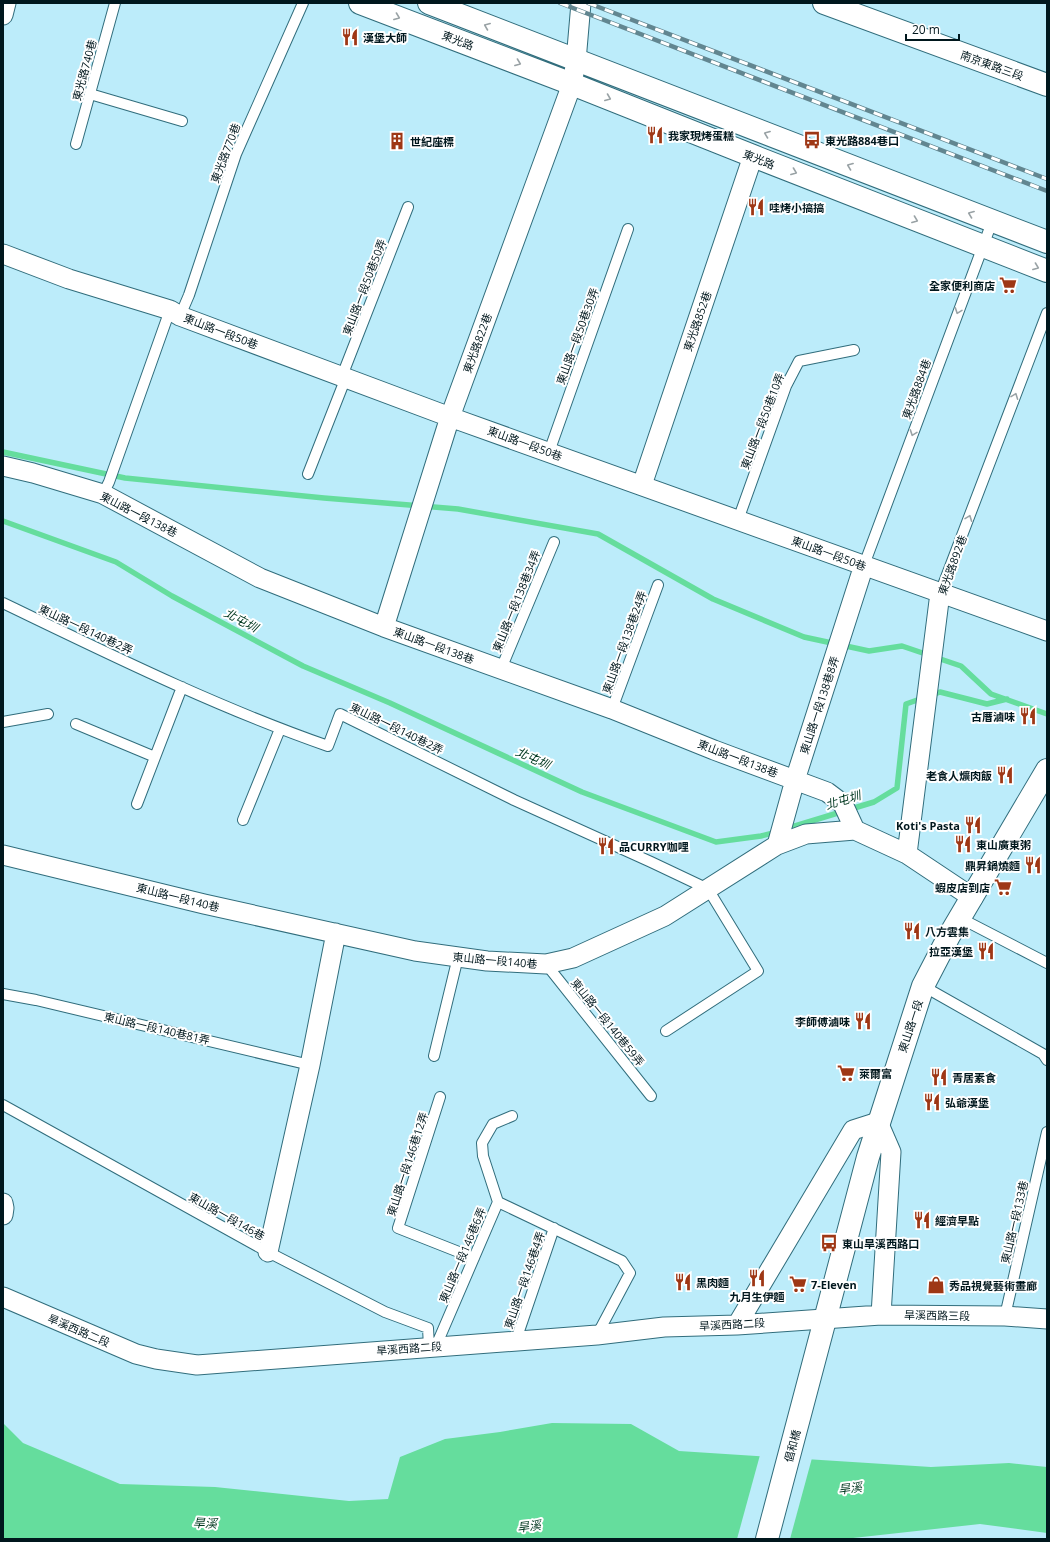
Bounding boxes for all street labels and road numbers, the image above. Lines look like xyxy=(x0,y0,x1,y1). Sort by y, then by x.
street label: 東光路 xyxy=(440,27,476,53)
street label: 東光路740巷 xyxy=(69,38,99,102)
street label: 南京東路三段 xyxy=(958,47,1026,83)
street label: 東光路770巷 xyxy=(207,121,243,185)
street label: 東光路 xyxy=(741,146,777,172)
street label: 東山路一段50巷50弄 xyxy=(339,237,389,337)
street label: 東山路一段50巷30弄 xyxy=(552,285,602,387)
street label: 東光路852巷 xyxy=(680,289,714,353)
street label: 東山路一段50巷 xyxy=(182,310,260,352)
street label: 東光路822巷 xyxy=(459,311,495,375)
street label: 東光路884巷 xyxy=(898,357,934,421)
street label: 東山路一段50巷10弄 xyxy=(737,371,787,471)
street label: 東山路一段50巷 xyxy=(486,423,564,463)
street label: 東山路一段138巷 xyxy=(98,488,180,540)
street label: 東山路一段50巷 xyxy=(790,533,868,573)
street label: 東光路892巷 xyxy=(934,533,970,597)
street label: 東山路一段138巷34弄 xyxy=(489,548,543,654)
street label: 東山路一段138巷24弄 xyxy=(598,588,650,696)
street label: 東山路一段140巷2弄 xyxy=(37,601,135,657)
street label: 東山路一段138巷 xyxy=(392,623,476,667)
street label: 東山路一段138巷8弄 xyxy=(796,654,842,756)
street label: 東山路一段140巷2弄 xyxy=(348,699,446,757)
street label: 東山路一段138巷 xyxy=(696,736,780,780)
street label: 東山路一段140巷 xyxy=(135,879,221,915)
street label: 東山路一段140巷 xyxy=(452,949,538,971)
street label: 東山路一段140巷59弄 xyxy=(568,975,648,1069)
street label: 東山路一段 xyxy=(894,998,926,1054)
street label: 東山路一段140巷81弄 xyxy=(102,1008,212,1048)
street label: 東山路一段146巷12弄 xyxy=(383,1110,431,1218)
street label: 東山路一段133巷 xyxy=(997,1179,1031,1265)
street label: 東山路一段146巷 xyxy=(186,1189,268,1243)
street label: 東山路一段146巷6弄 xyxy=(435,1205,489,1305)
street label: 東山路一段146巷4弄 xyxy=(500,1229,548,1331)
street label: 旱溪西路三段 xyxy=(904,1307,970,1323)
street label: 旱溪西路二段 xyxy=(46,1310,112,1350)
street label: 旱溪西路二段 xyxy=(699,1315,765,1333)
street label: 旱溪西路二段 xyxy=(376,1338,442,1358)
street label: 倡和橋 xyxy=(780,1428,804,1464)

